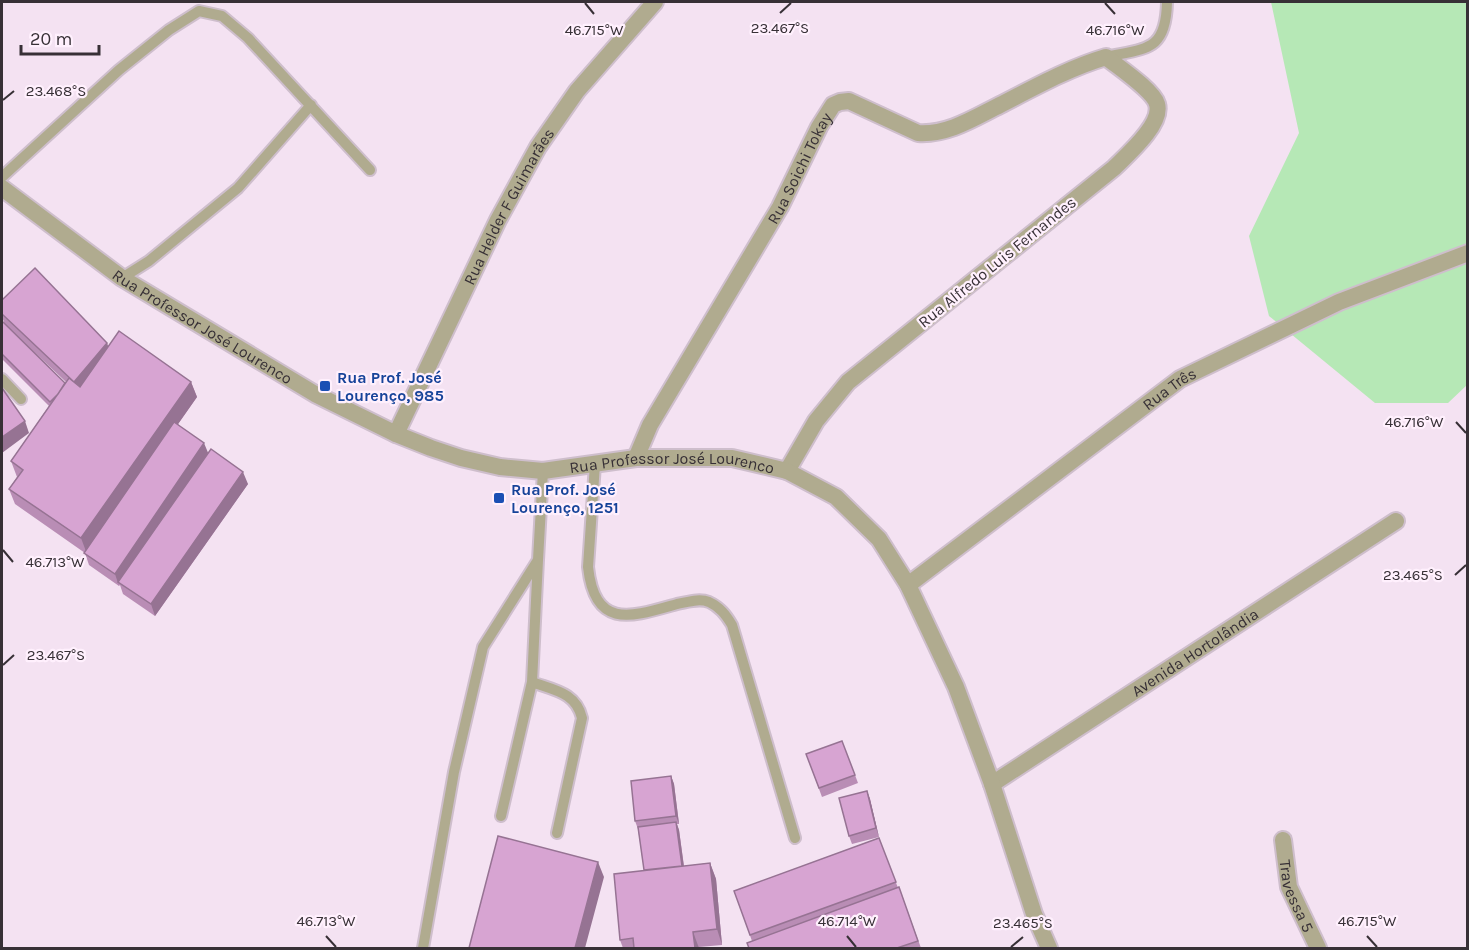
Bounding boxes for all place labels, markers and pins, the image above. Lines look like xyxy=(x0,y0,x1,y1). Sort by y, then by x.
place label: Rua Prof. José Lourenço, 985 xyxy=(337,368,444,405)
marker: Rua Prof. José Lourenço, 985 xyxy=(318,379,332,393)
place label: Rua Prof. José Lourenço, 1251 xyxy=(511,480,619,517)
marker: Rua Prof. José Lourenço, 1251 xyxy=(492,491,506,505)

